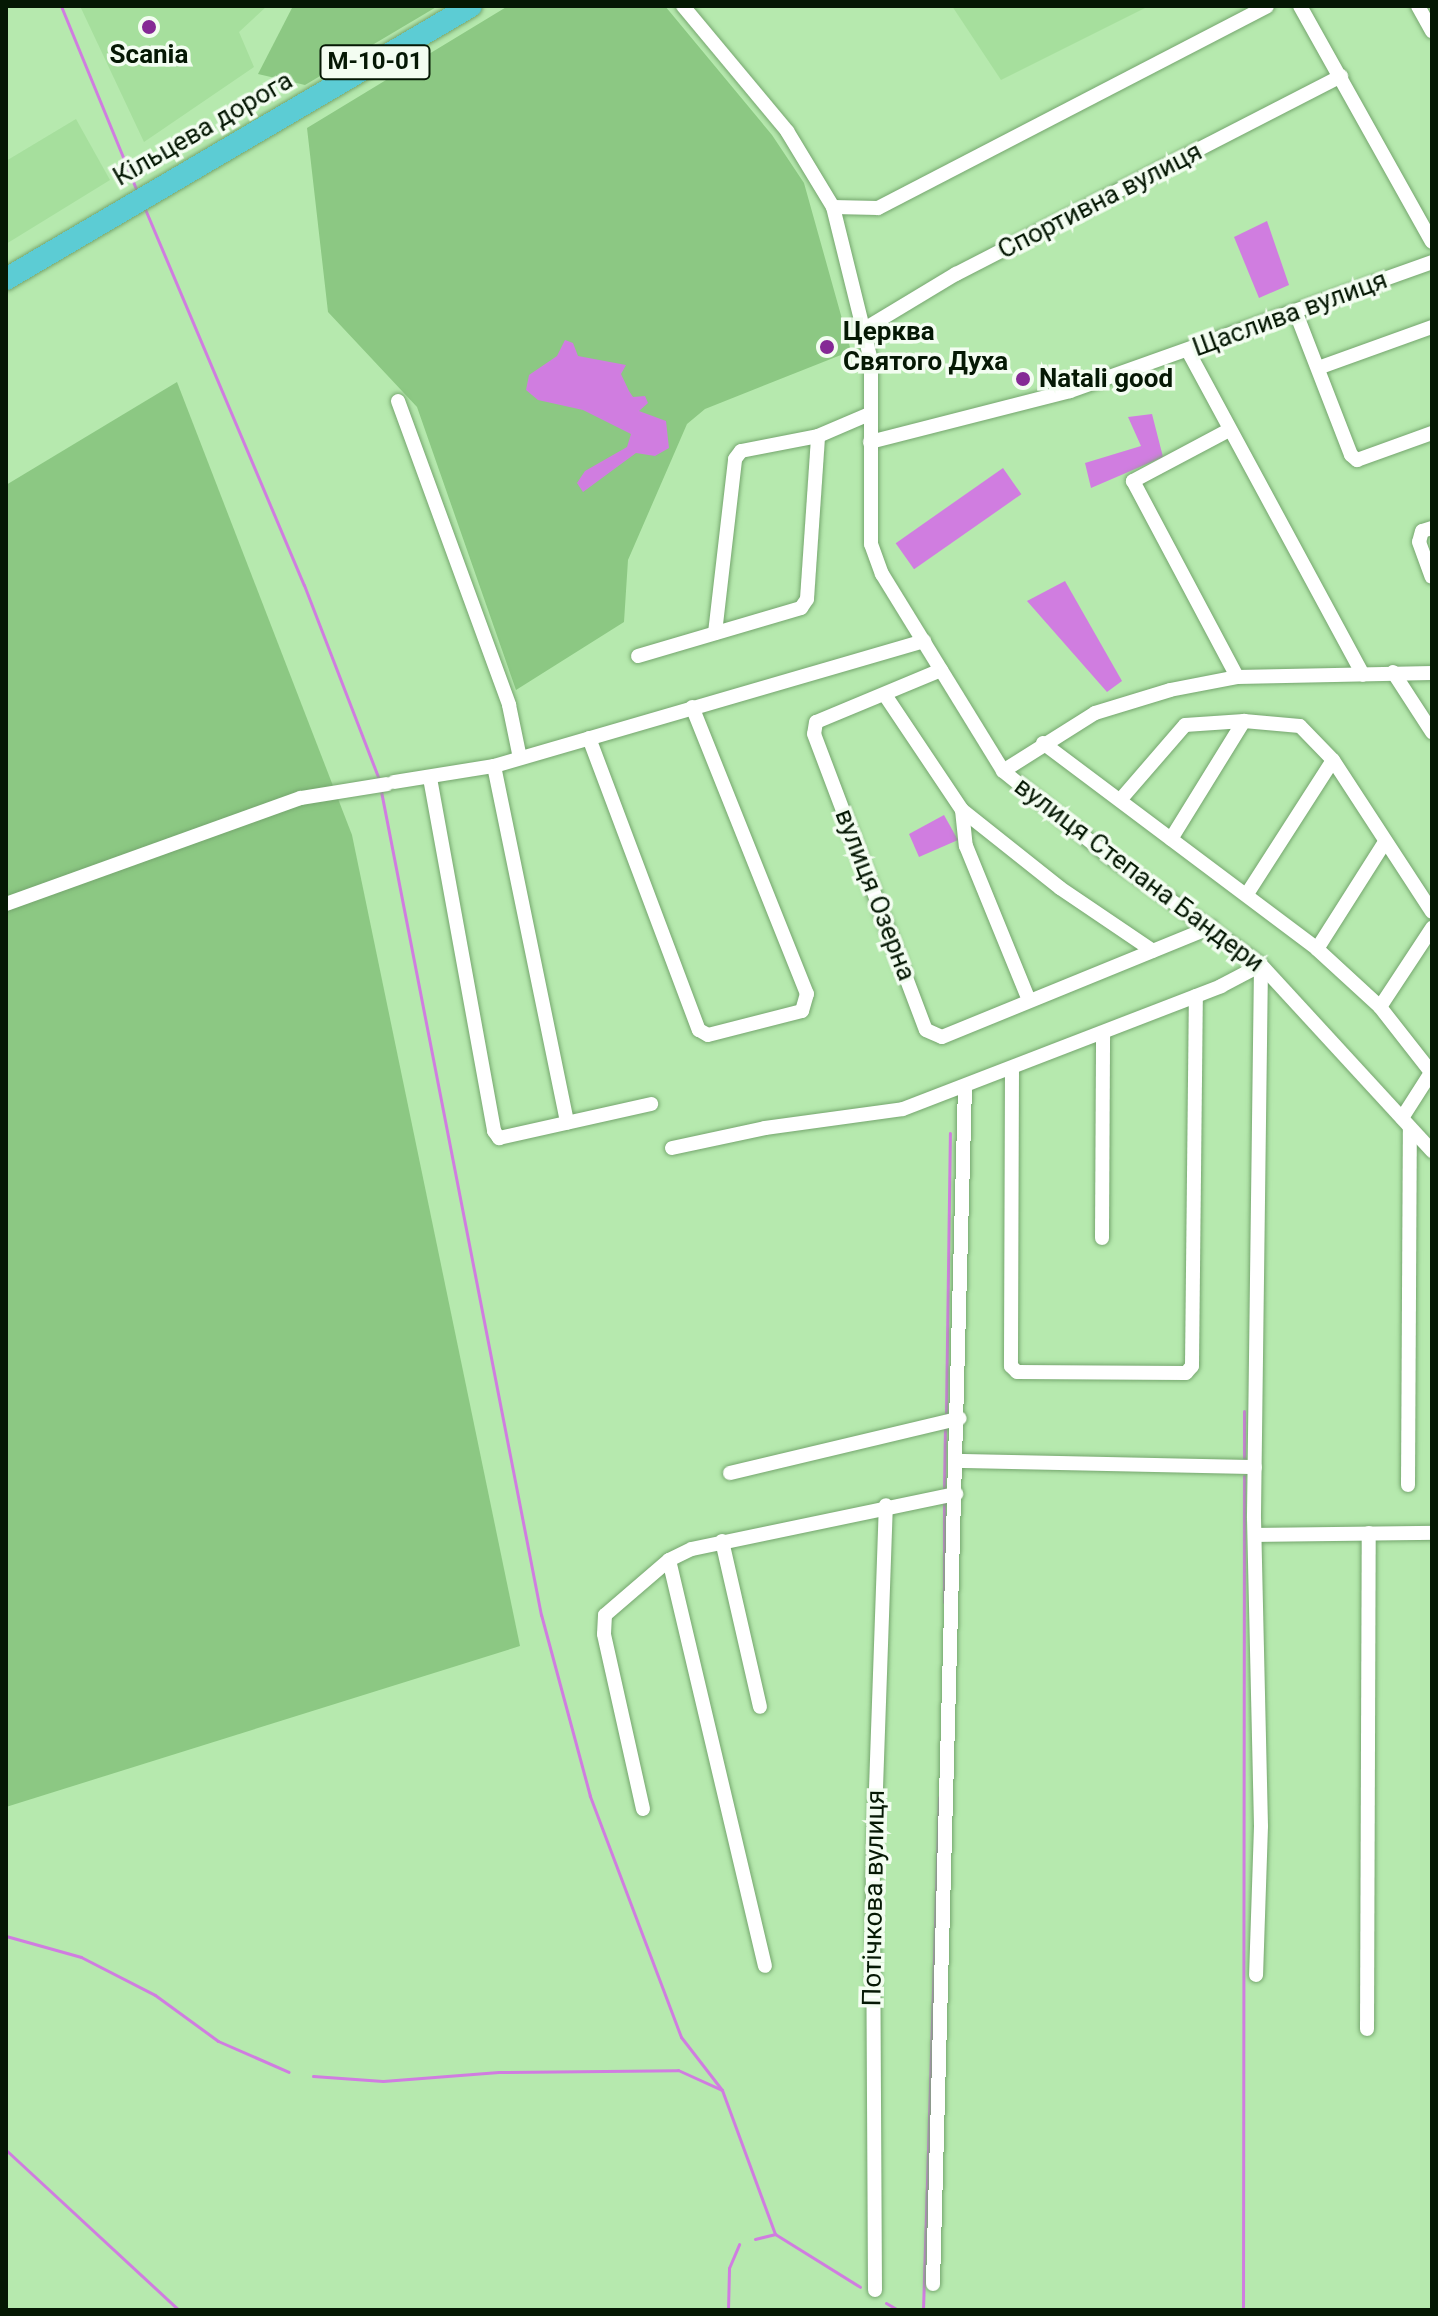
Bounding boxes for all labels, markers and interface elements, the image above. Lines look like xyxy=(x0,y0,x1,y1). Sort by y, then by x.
marker: Scania xyxy=(140,18,158,36)
place label: Scania xyxy=(110,39,188,71)
road number: М-10-01 xyxy=(319,42,431,82)
street label: Кільцева дорога xyxy=(108,65,298,193)
street label: Спортивна вулиця xyxy=(993,136,1207,266)
street label: Щаслива вулиця xyxy=(1188,264,1392,364)
place label: Церква Святого Духа xyxy=(843,316,1008,378)
marker: Церква Святого Духа xyxy=(818,338,836,356)
place label: Natali good xyxy=(1039,363,1173,395)
marker: Natali good xyxy=(1014,370,1032,388)
street label: вулиця Степана Бандери xyxy=(1008,771,1270,979)
street label: вулиця Озерна xyxy=(828,805,922,985)
street label: Потічкова вулиця xyxy=(857,1789,891,2007)

